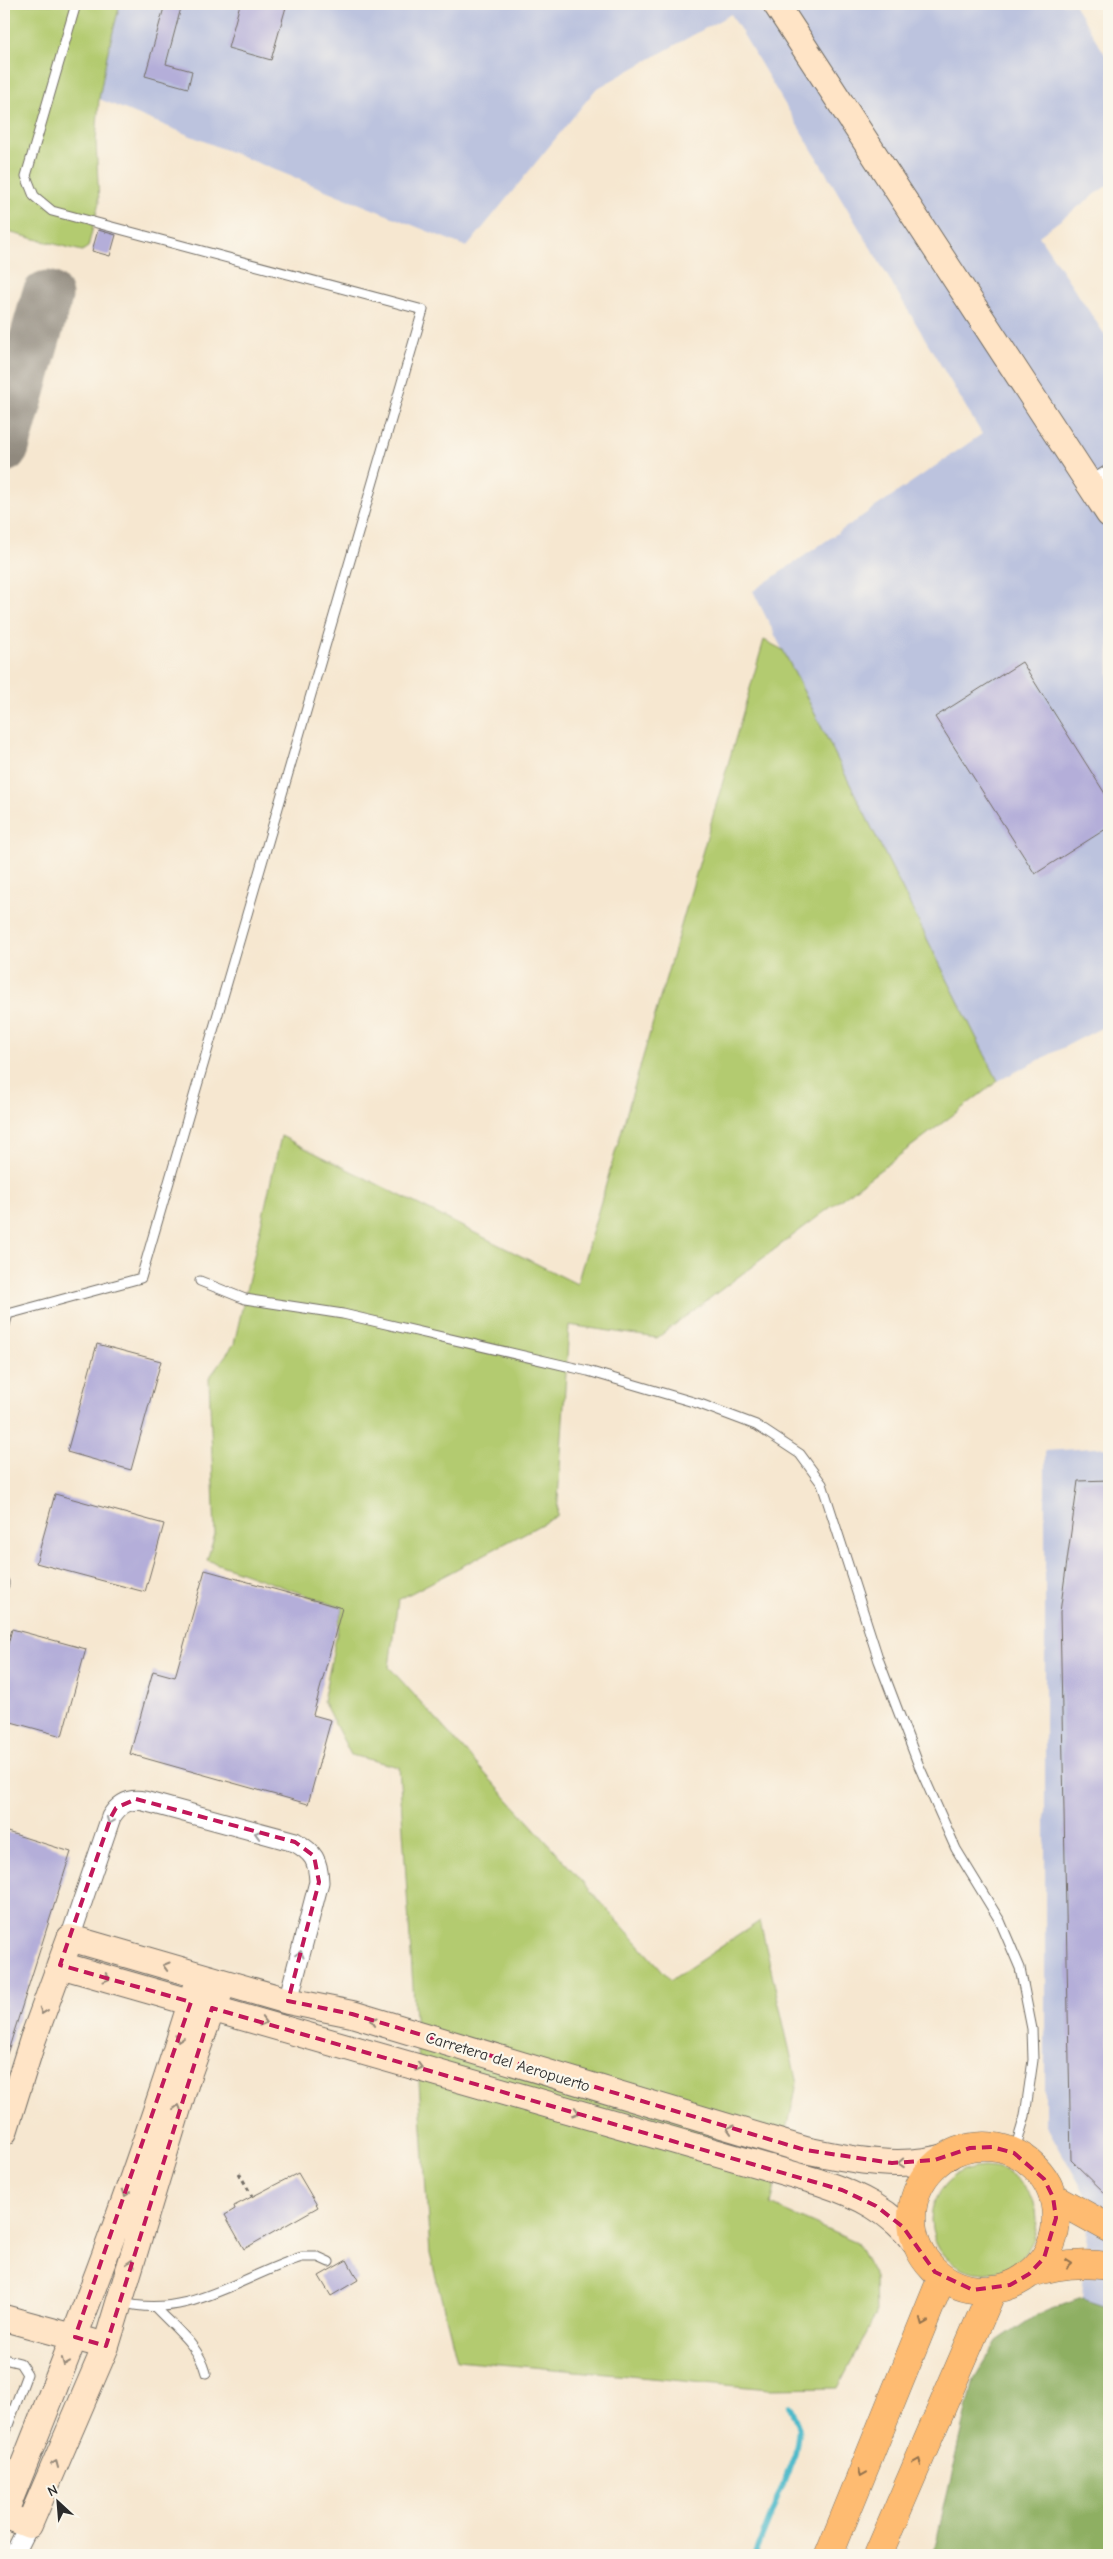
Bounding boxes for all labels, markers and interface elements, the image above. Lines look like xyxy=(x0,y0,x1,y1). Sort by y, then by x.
one-way arrow xyxy=(106,1816,116,1824)
one-way arrow xyxy=(254,1829,262,1839)
one-way arrow xyxy=(294,1949,305,1958)
one-way arrow xyxy=(162,1962,171,1972)
one-way arrow xyxy=(102,1973,110,1983)
one-way arrow xyxy=(39,2006,49,2015)
one-way arrow xyxy=(370,2016,378,2026)
one-way arrow xyxy=(259,2017,267,2027)
street label: Carretera del Aeropuerto xyxy=(423,2028,592,2096)
one-way arrow xyxy=(175,2034,185,2043)
one-way arrow xyxy=(415,2062,423,2072)
one-way arrow xyxy=(173,2104,183,2113)
one-way arrow xyxy=(571,2107,579,2117)
one-way arrow xyxy=(727,2124,735,2134)
one-way arrow xyxy=(897,2157,905,2168)
one-way arrow xyxy=(122,2188,132,2196)
one-way arrow xyxy=(1065,2259,1073,2270)
one-way arrow xyxy=(125,2260,135,2268)
one-way arrow xyxy=(919,2318,929,2326)
one-way arrow xyxy=(61,2357,72,2366)
one-way arrow xyxy=(912,2458,923,2467)
one-way arrow xyxy=(49,2460,60,2469)
one-way arrow xyxy=(858,2468,869,2477)
north arrow xyxy=(32,2476,82,2526)
text: N xyxy=(45,2481,60,2500)

